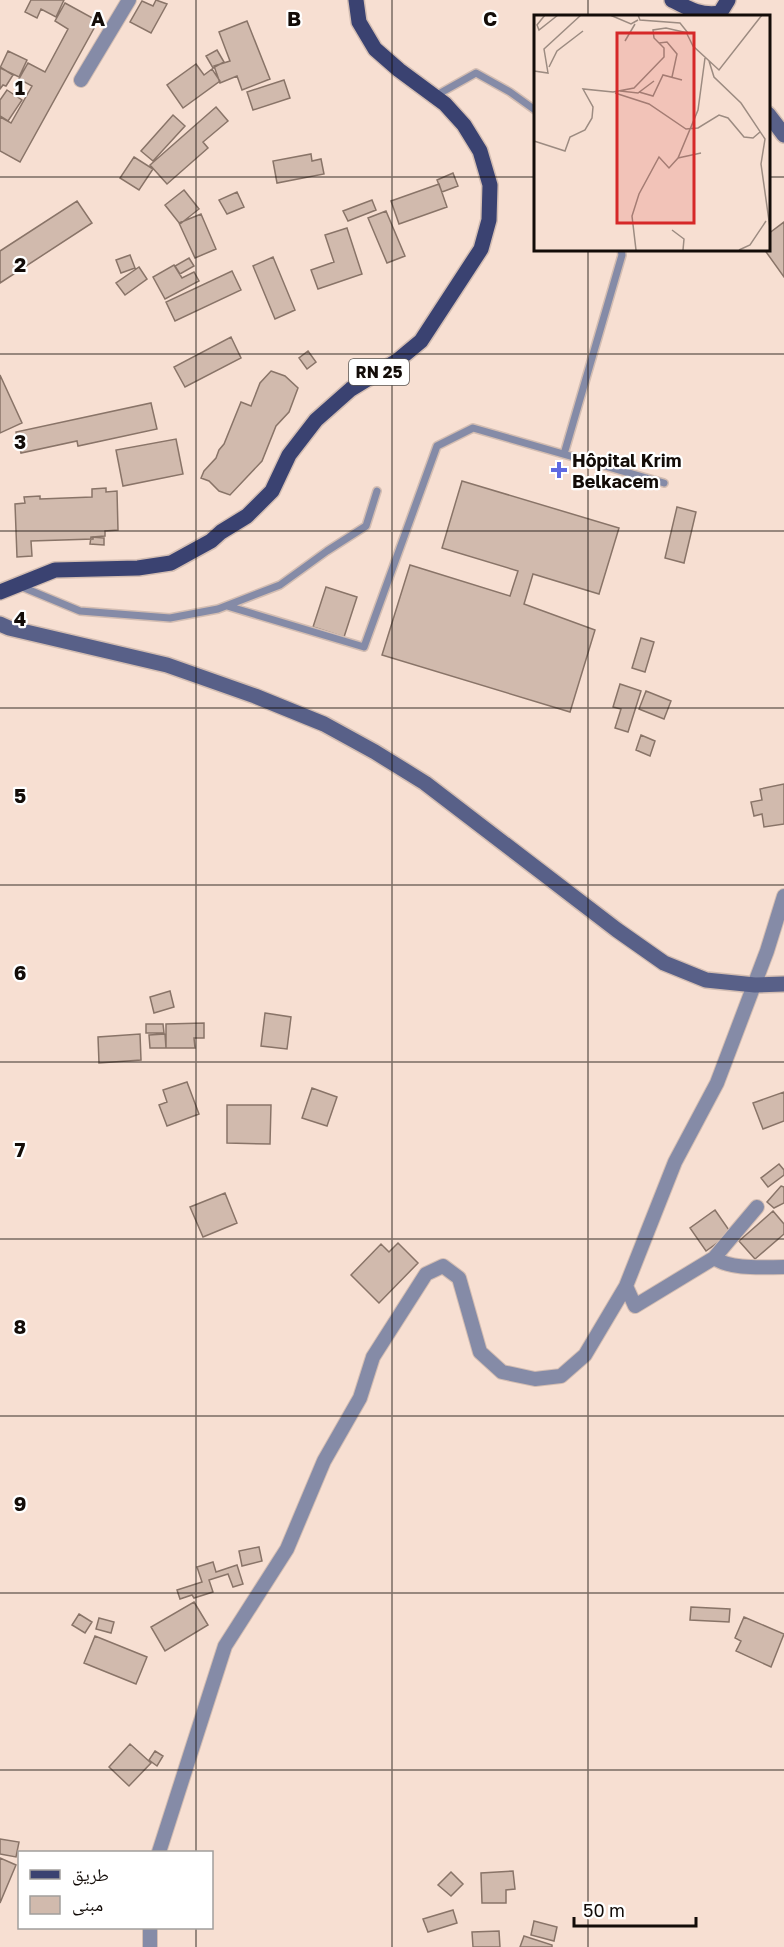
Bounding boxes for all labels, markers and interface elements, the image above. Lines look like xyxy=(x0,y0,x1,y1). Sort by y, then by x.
text: A xyxy=(91,6,105,30)
text: B xyxy=(287,6,301,30)
text: C xyxy=(483,6,497,30)
inset map xyxy=(534,15,769,250)
text: 1 xyxy=(15,75,25,99)
text: 2 xyxy=(14,252,26,276)
road number: RN 25 xyxy=(349,359,409,385)
text: 3 xyxy=(14,429,26,453)
place label: Hôpital Krim Belkacem xyxy=(572,449,681,492)
marker: Hôpital Krim Belkacem xyxy=(550,461,568,479)
text: 4 xyxy=(14,606,26,630)
text: 5 xyxy=(14,783,26,807)
text: 6 xyxy=(14,960,26,984)
text: 7 xyxy=(15,1137,26,1161)
text: 8 xyxy=(14,1314,26,1338)
text: 9 xyxy=(14,1491,26,1515)
legend xyxy=(18,1851,213,1929)
text: طريق xyxy=(72,1863,109,1886)
scale bar xyxy=(574,1890,696,1928)
text: مبنى xyxy=(72,1893,103,1916)
text: 50 m xyxy=(583,1899,625,1921)

